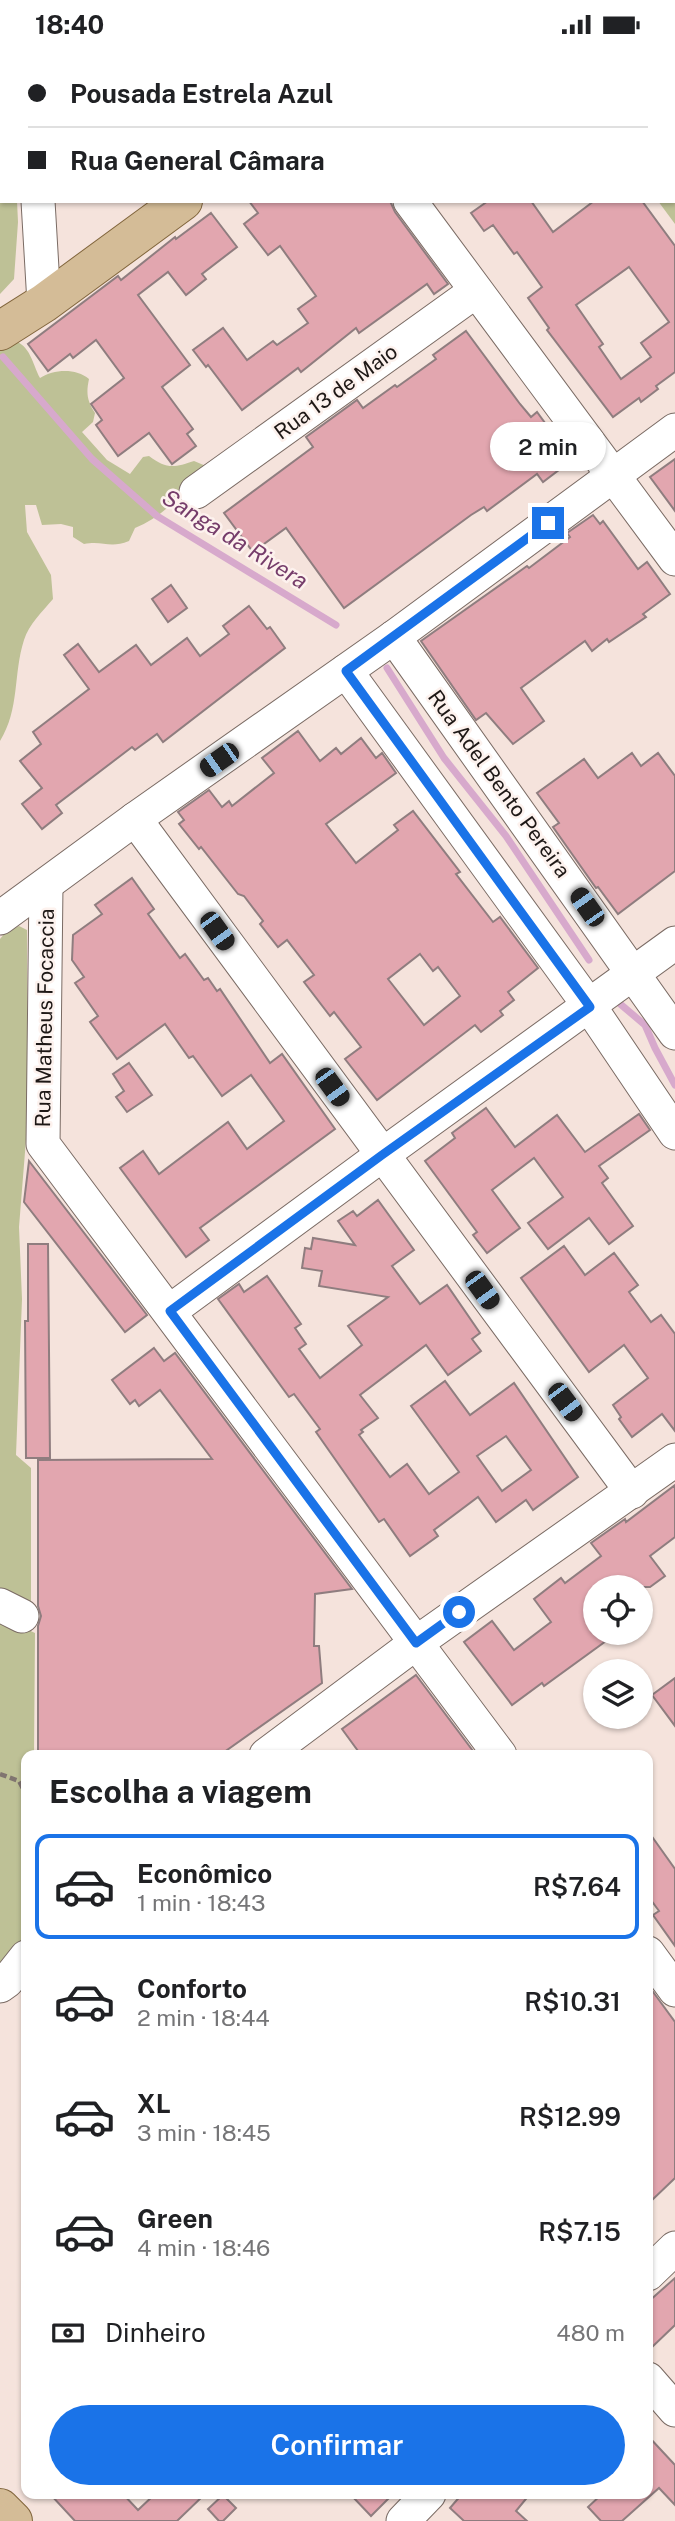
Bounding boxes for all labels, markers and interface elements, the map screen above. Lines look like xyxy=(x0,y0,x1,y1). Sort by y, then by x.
text: 18:40 xyxy=(35,9,104,40)
text: Pousada Estrela Azul xyxy=(70,78,333,109)
text: Rua General Câmara xyxy=(70,145,325,176)
street label: Rua 13 de Maio xyxy=(269,339,402,445)
callout: 2 min xyxy=(490,421,606,470)
text: 2 min xyxy=(518,433,578,460)
water label: Sanga da Rivera xyxy=(158,483,313,594)
route end xyxy=(532,507,564,539)
street label: Rua Adel Bento Pereira xyxy=(423,685,576,882)
car xyxy=(196,739,243,781)
car xyxy=(567,884,608,930)
street label: Rua Matheus Focaccia xyxy=(30,908,59,1128)
car xyxy=(197,908,238,954)
car xyxy=(312,1064,353,1110)
car xyxy=(462,1267,503,1313)
car xyxy=(544,1379,587,1425)
map controls xyxy=(583,1575,653,1729)
button: locate xyxy=(583,1575,653,1645)
route start xyxy=(443,1596,475,1628)
button: layers xyxy=(583,1659,653,1729)
text: Escolha a viagem xyxy=(49,1773,312,1810)
icon: car xyxy=(53,1855,116,1918)
text: Econômico xyxy=(137,1858,272,1889)
text: R$7.64 xyxy=(533,1871,621,1902)
text: 1 min · 18:43 xyxy=(137,1889,266,1916)
icon: car xyxy=(53,1970,116,2033)
text: Conforto xyxy=(137,1973,247,2004)
text: R$10.31 xyxy=(524,1986,621,2017)
text: 2 min · 18:44 xyxy=(137,2004,270,2031)
icon: car xyxy=(53,2085,116,2148)
text: XL xyxy=(137,2088,171,2119)
text: R$12.99 xyxy=(519,2101,621,2132)
text: 3 min · 18:45 xyxy=(137,2119,271,2146)
icon: car xyxy=(53,2200,116,2263)
text: Green xyxy=(137,2203,213,2234)
text: R$7.15 xyxy=(538,2216,621,2247)
text: 4 min · 18:46 xyxy=(137,2234,270,2261)
icon: cash xyxy=(49,2314,87,2352)
text: Dinheiro xyxy=(105,2317,206,2348)
text: 480 m xyxy=(556,2319,625,2346)
button: Confirmar xyxy=(49,2405,625,2485)

